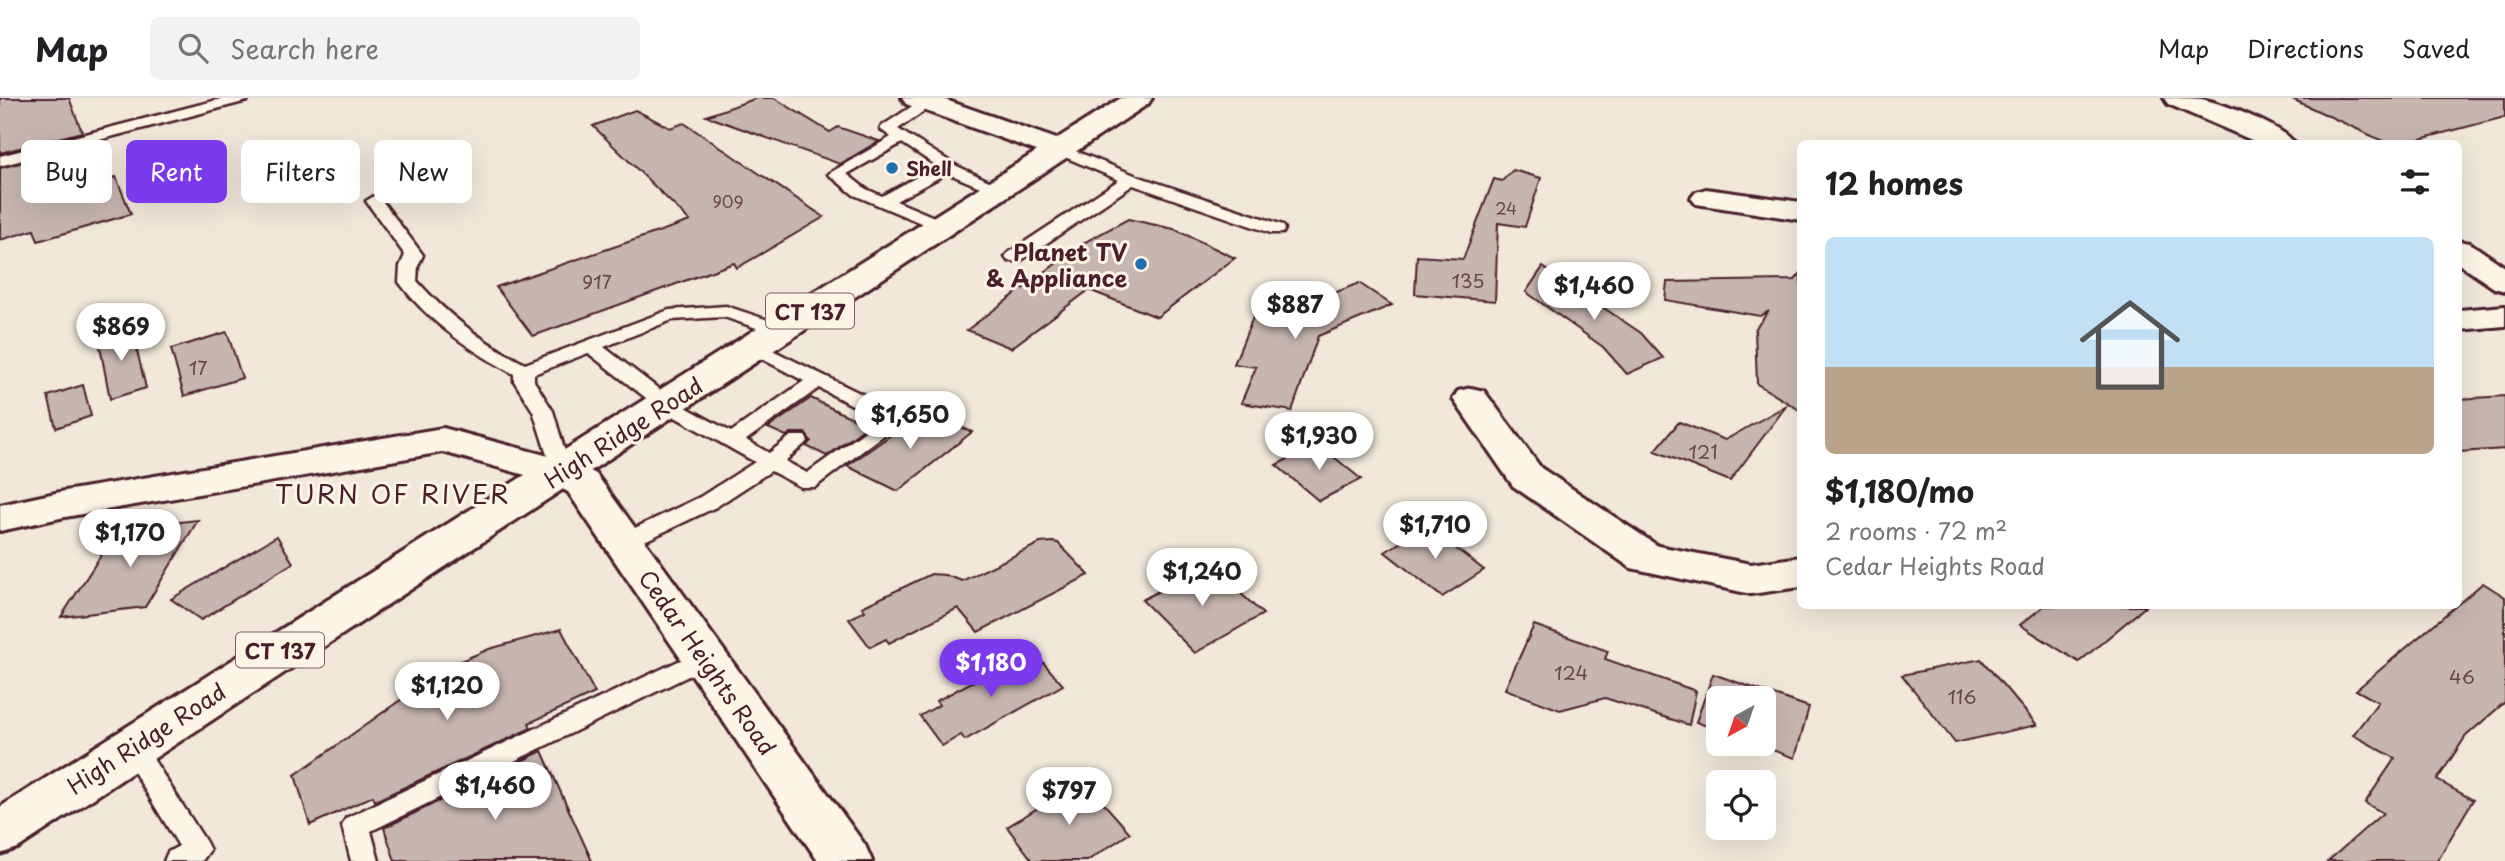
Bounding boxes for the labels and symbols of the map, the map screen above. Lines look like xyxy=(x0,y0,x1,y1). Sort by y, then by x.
place label: Shell xyxy=(906,154,952,182)
marker: Shell xyxy=(884,160,900,176)
house number: 909 xyxy=(712,189,744,213)
house number: 24 xyxy=(1495,196,1517,220)
place label: Planet TV & Appliance xyxy=(986,234,1128,295)
marker: Planet TV & Appliance xyxy=(1133,256,1149,272)
pin: $1,460 xyxy=(1537,262,1651,322)
house number: 135 xyxy=(1452,266,1484,294)
house number: 917 xyxy=(582,267,612,295)
pin: $887 xyxy=(1254,282,1336,341)
road number: CT 137 xyxy=(766,294,854,328)
pin: $869 xyxy=(80,303,162,363)
house number: 17 xyxy=(189,353,207,381)
street label: High Ridge Road xyxy=(537,367,709,497)
pin: $1,650 xyxy=(853,392,967,451)
pin: $1,930 xyxy=(1262,412,1376,472)
house number: 121 xyxy=(1688,437,1718,465)
district label: TURN OF RIVER xyxy=(275,474,511,513)
pin: $1,710 xyxy=(1378,502,1492,561)
pin: $1,170 xyxy=(73,510,187,569)
pin: $1,240 xyxy=(1145,548,1259,608)
street label: Cedar Heights Road xyxy=(631,562,785,762)
road number: CT 137 xyxy=(236,632,324,668)
pin: $1,180 xyxy=(934,640,1048,699)
house number: 124 xyxy=(1554,658,1588,686)
pin: $1,120 xyxy=(390,662,504,722)
house number: 46 xyxy=(2449,662,2475,690)
street label: High Ridge Road xyxy=(60,673,232,803)
house number: 116 xyxy=(1947,682,1977,710)
north arrow xyxy=(1706,686,1776,756)
pin: $1,460 xyxy=(438,762,552,822)
pin: $797 xyxy=(1028,768,1110,827)

